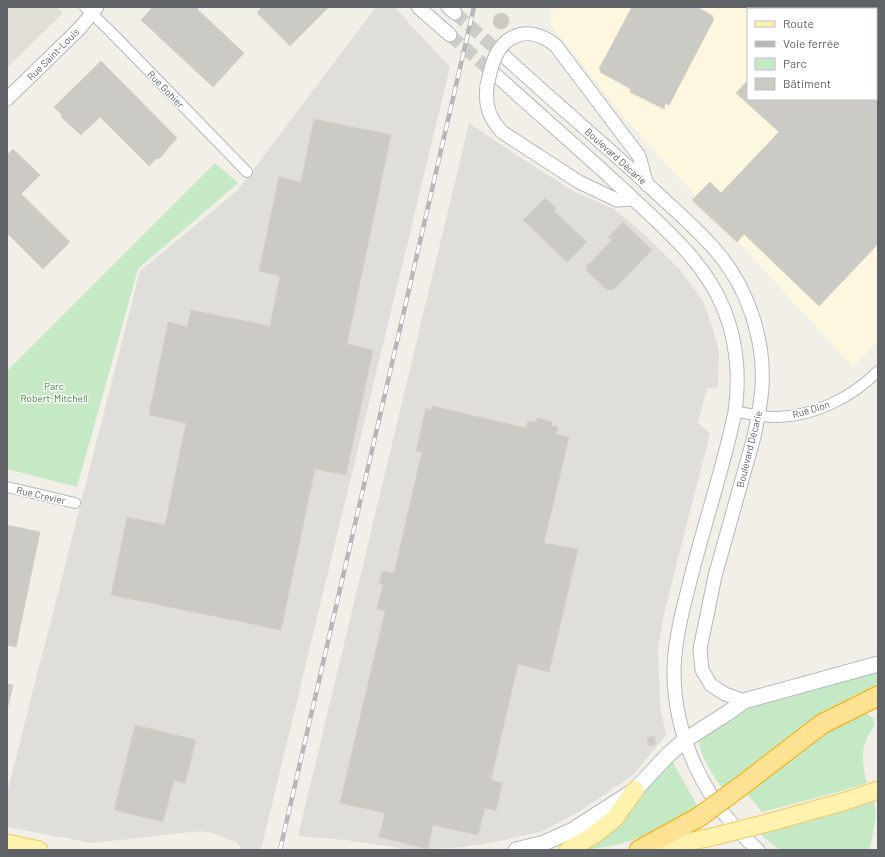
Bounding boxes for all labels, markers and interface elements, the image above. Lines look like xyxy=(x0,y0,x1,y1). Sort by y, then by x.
legend xyxy=(747,8,877,100)
text: Route xyxy=(783,16,814,30)
street label: Rue Saint-Louis xyxy=(24,25,82,83)
text: Voie ferrée xyxy=(783,36,839,50)
text: Parc xyxy=(783,56,807,70)
street label: Rue Gohier xyxy=(145,68,187,110)
text: Bâtiment xyxy=(783,76,831,90)
street label: Boulevard Décarie xyxy=(583,125,649,187)
park label: Parc Robert-Mitchell xyxy=(20,380,88,404)
street label: Rue Dion xyxy=(791,398,831,420)
street label: Boulevard Décarie xyxy=(734,409,764,489)
street label: Rue Crevier xyxy=(15,484,67,507)

